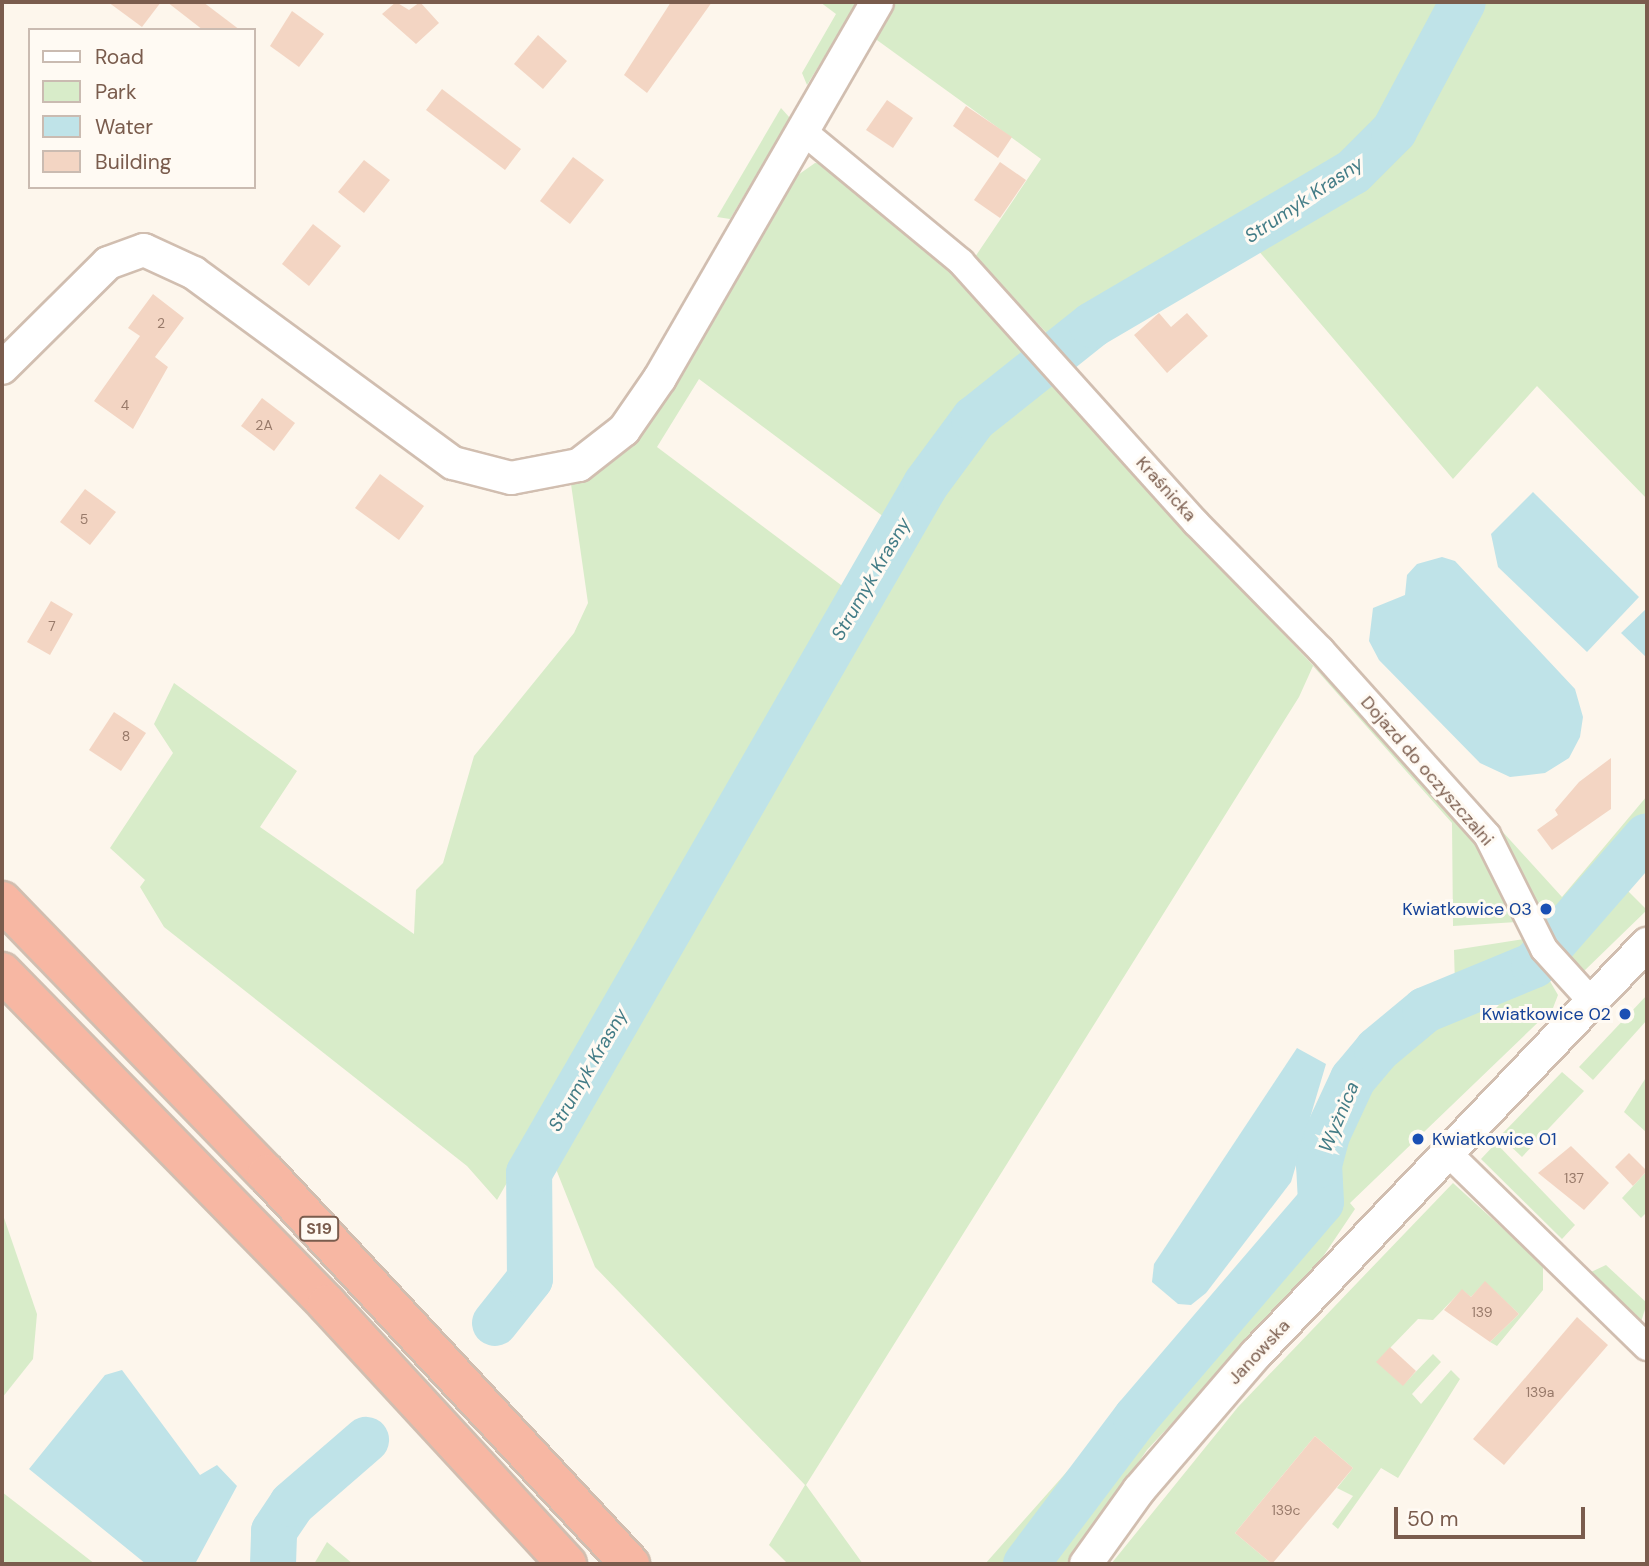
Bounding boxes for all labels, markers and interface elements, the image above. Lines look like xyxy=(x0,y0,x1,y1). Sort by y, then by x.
legend xyxy=(28,28,256,189)
text: Road xyxy=(95,43,144,71)
text: Park xyxy=(95,78,136,106)
text: Water xyxy=(95,113,153,141)
text: Building xyxy=(95,148,171,176)
water label: Strumyk Krasny xyxy=(1241,152,1367,248)
house number: 2 xyxy=(157,315,165,331)
house number: 4 xyxy=(121,397,129,413)
house number: 2A xyxy=(255,417,273,433)
street label: Kraśnicka xyxy=(1131,452,1201,526)
house number: 5 xyxy=(80,511,88,527)
water label: Strumyk Krasny xyxy=(827,514,915,644)
house number: 7 xyxy=(48,618,56,634)
street label: Dojazd do oczyszczalni xyxy=(1356,692,1498,850)
house number: 8 xyxy=(122,728,130,744)
place label: Kwiatkowice 03 xyxy=(1402,898,1532,920)
marker: Kwiatkowice 03 xyxy=(1538,901,1554,917)
place label: Kwiatkowice 02 xyxy=(1482,1003,1611,1025)
water label: Strumyk Krasny xyxy=(544,1005,632,1135)
marker: Kwiatkowice 02 xyxy=(1617,1006,1633,1022)
water label: Wyżnica xyxy=(1314,1078,1364,1156)
place label: Kwiatkowice 01 xyxy=(1432,1128,1557,1150)
marker: Kwiatkowice 01 xyxy=(1410,1131,1426,1147)
house number: 137 xyxy=(1564,1170,1584,1186)
road number: S19 xyxy=(298,1217,340,1242)
house number: 139 xyxy=(1471,1304,1493,1320)
street label: Janowska xyxy=(1223,1315,1295,1389)
house number: 139a xyxy=(1526,1384,1554,1400)
scale bar xyxy=(1397,1492,1588,1536)
house number: 139c xyxy=(1271,1502,1301,1518)
text: 50 m xyxy=(1407,1505,1458,1533)

